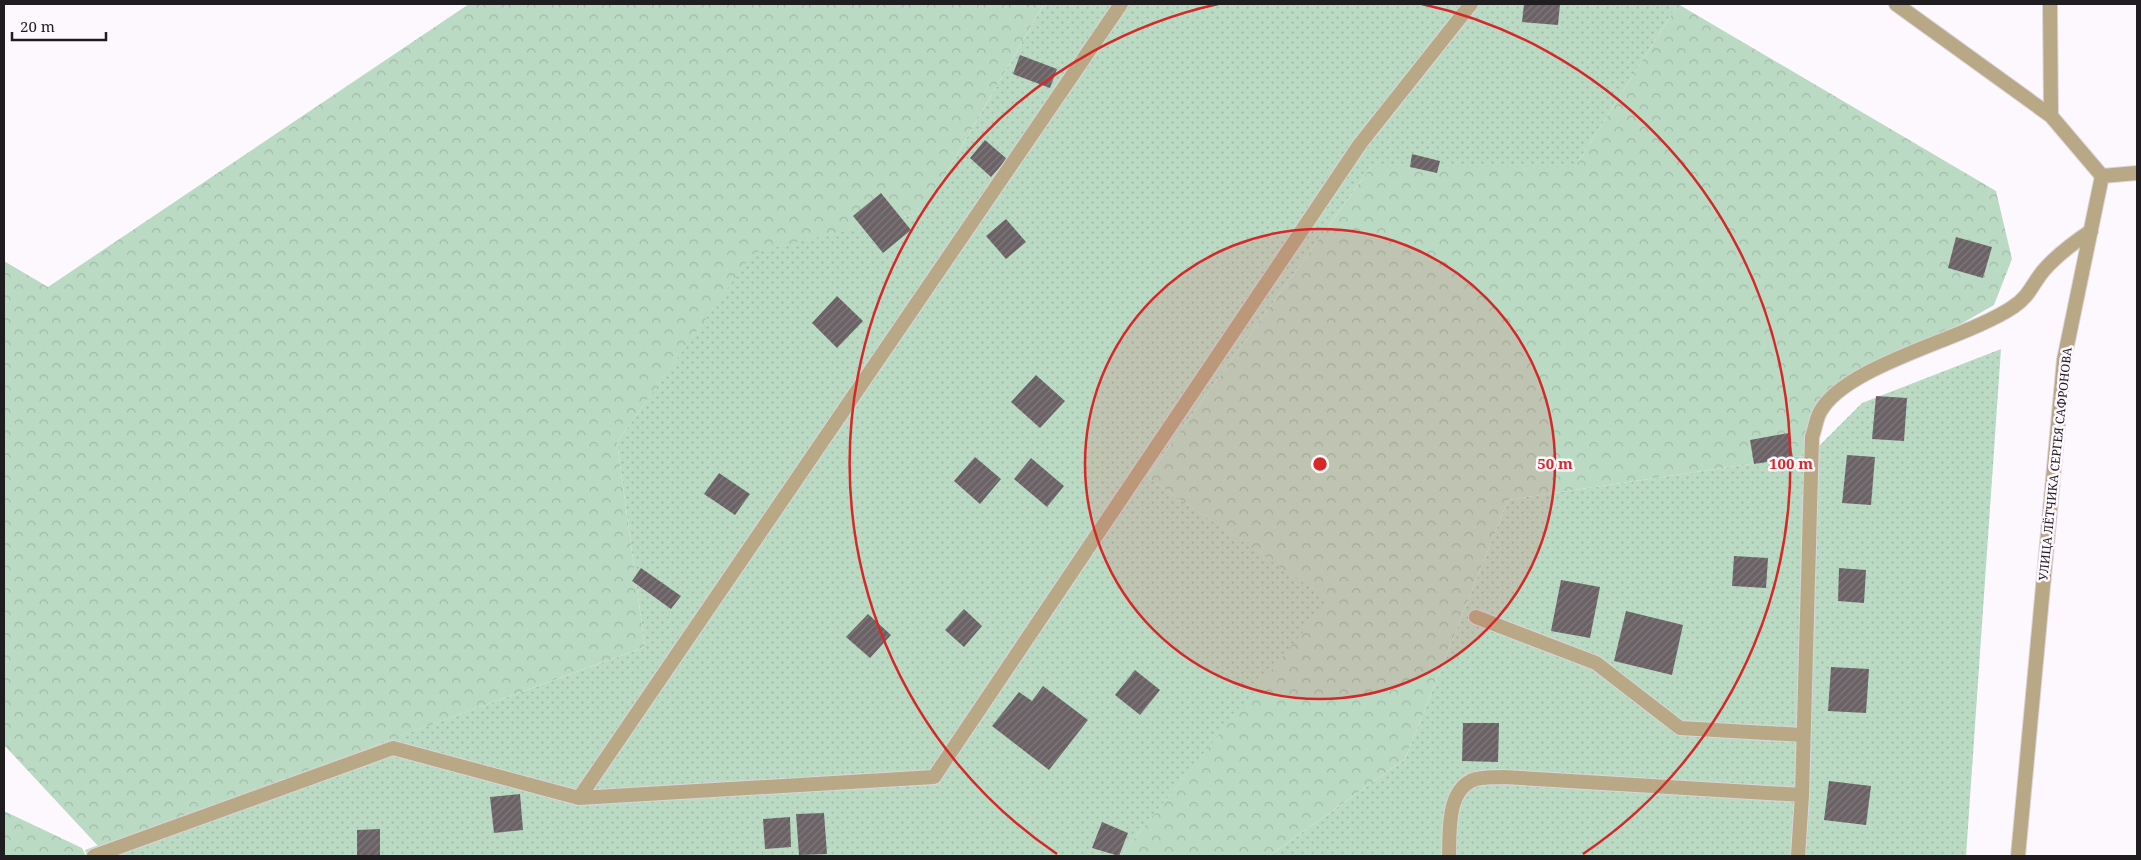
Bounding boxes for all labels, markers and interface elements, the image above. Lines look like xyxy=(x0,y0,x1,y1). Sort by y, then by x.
scale bar xyxy=(12,10,106,42)
text: 20 m xyxy=(20,16,55,36)
street label: УЛИЦА ЛЁТЧИКА СЕРГЕЯ САФРОНОВА xyxy=(2034,346,2076,582)
text: 50 m xyxy=(1537,453,1573,473)
text: 100 m xyxy=(1769,453,1813,473)
centre of rings xyxy=(1311,455,1329,473)

